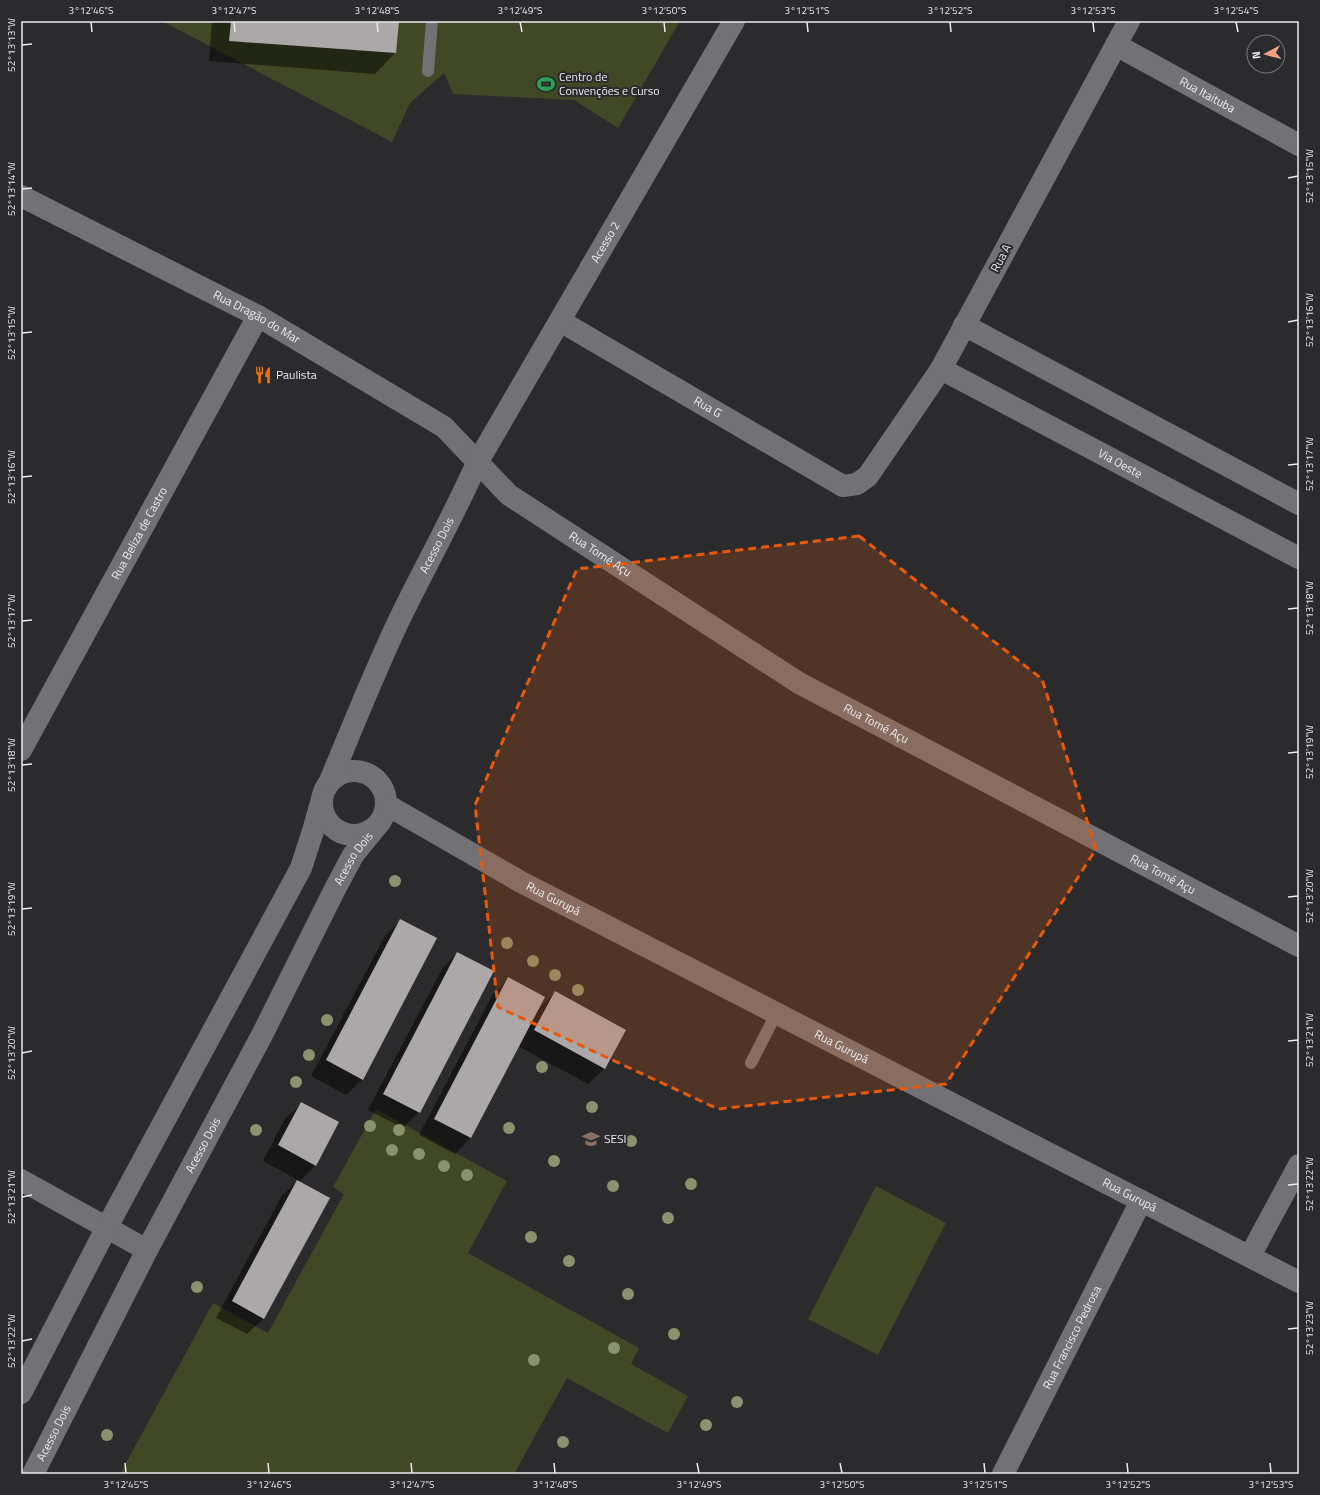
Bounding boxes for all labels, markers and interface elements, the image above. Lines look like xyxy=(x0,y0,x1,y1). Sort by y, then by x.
text: 3°12'46"S xyxy=(69,3,113,18)
text: 3°12'47"S xyxy=(212,3,256,18)
text: 3°12'48"S xyxy=(355,3,399,18)
text: 3°12'49"S xyxy=(498,3,542,18)
text: 3°12'50"S xyxy=(642,3,686,18)
text: 3°12'51"S xyxy=(785,3,829,18)
text: 3°12'52"S xyxy=(928,3,972,18)
text: 3°12'53"S xyxy=(1071,3,1115,18)
text: 3°12'54"S xyxy=(1214,3,1258,18)
text: 52°13'13"W xyxy=(4,18,19,72)
north arrow xyxy=(1246,34,1286,74)
text: N xyxy=(1248,50,1264,60)
place label: Centro de Convenções e Curso xyxy=(559,67,660,100)
street label: Rua Itaituba xyxy=(1176,71,1239,117)
sports icon: Centro de Convenções e Curso xyxy=(536,74,556,94)
text: 52°13'15"W xyxy=(1302,149,1317,203)
text: 52°13'14"W xyxy=(4,162,19,216)
street label: Acesso 2 xyxy=(585,218,625,266)
street label: Rua A xyxy=(985,240,1016,275)
street label: Rua Dragão do Mar xyxy=(210,285,304,348)
text: 52°13'16"W xyxy=(1302,293,1317,347)
text: 52°13'15"W xyxy=(4,306,19,360)
restaurant icon: Paulista xyxy=(253,365,273,385)
place label: Paulista xyxy=(276,365,317,384)
street label: Rua G xyxy=(690,391,726,422)
text: 52°13'17"W xyxy=(1302,437,1317,491)
street label: Via Oeste xyxy=(1095,443,1146,483)
text: 52°13'16"W xyxy=(4,450,19,504)
street label: Rua Beliza de Castro xyxy=(106,483,172,583)
street label: Acesso Dois xyxy=(414,513,459,576)
street label: Rua Tomé Açu xyxy=(565,526,636,581)
text: 52°13'18"W xyxy=(1302,581,1317,635)
text: 52°13'17"W xyxy=(4,594,19,648)
street label: Rua Tomé Açu xyxy=(840,698,912,748)
text: 52°13'19"W xyxy=(1302,725,1317,779)
text: 52°13'18"W xyxy=(4,738,19,792)
street label: Acesso Dois xyxy=(329,827,378,889)
street label: Rua Tomé Açu xyxy=(1127,849,1199,899)
text: 52°13'20"W xyxy=(1302,869,1317,923)
street label: Rua Gurupá xyxy=(523,876,584,920)
text: 52°13'19"W xyxy=(4,882,19,936)
text: 52°13'21"W xyxy=(1302,1013,1317,1067)
street label: Rua Gurupá xyxy=(811,1024,872,1068)
text: 52°13'20"W xyxy=(4,1026,19,1080)
street label: Acesso Dois xyxy=(180,1113,225,1176)
school or university icon: SESI xyxy=(581,1129,601,1149)
place label: SESI xyxy=(604,1129,627,1148)
text: 52°13'22"W xyxy=(1302,1157,1317,1211)
text: 52°13'21"W xyxy=(4,1170,19,1224)
street label: Rua Gurupá xyxy=(1099,1173,1161,1216)
street label: Rua Francisco Pedrosa xyxy=(1037,1282,1106,1392)
text: 52°13'23"W xyxy=(1302,1301,1317,1355)
text: 52°13'22"W xyxy=(4,1314,19,1368)
street label: Acesso Dois xyxy=(31,1401,76,1464)
text: 3°12'45"S xyxy=(104,1477,148,1492)
text: 3°12'46"S xyxy=(247,1477,291,1492)
text: 3°12'47"S xyxy=(390,1477,434,1492)
text: 3°12'48"S xyxy=(533,1477,577,1492)
text: 3°12'49"S xyxy=(677,1477,721,1492)
text: 3°12'50"S xyxy=(820,1477,864,1492)
text: 3°12'51"S xyxy=(963,1477,1007,1492)
text: 3°12'52"S xyxy=(1106,1477,1150,1492)
text: 3°12'53"S xyxy=(1249,1477,1293,1492)

